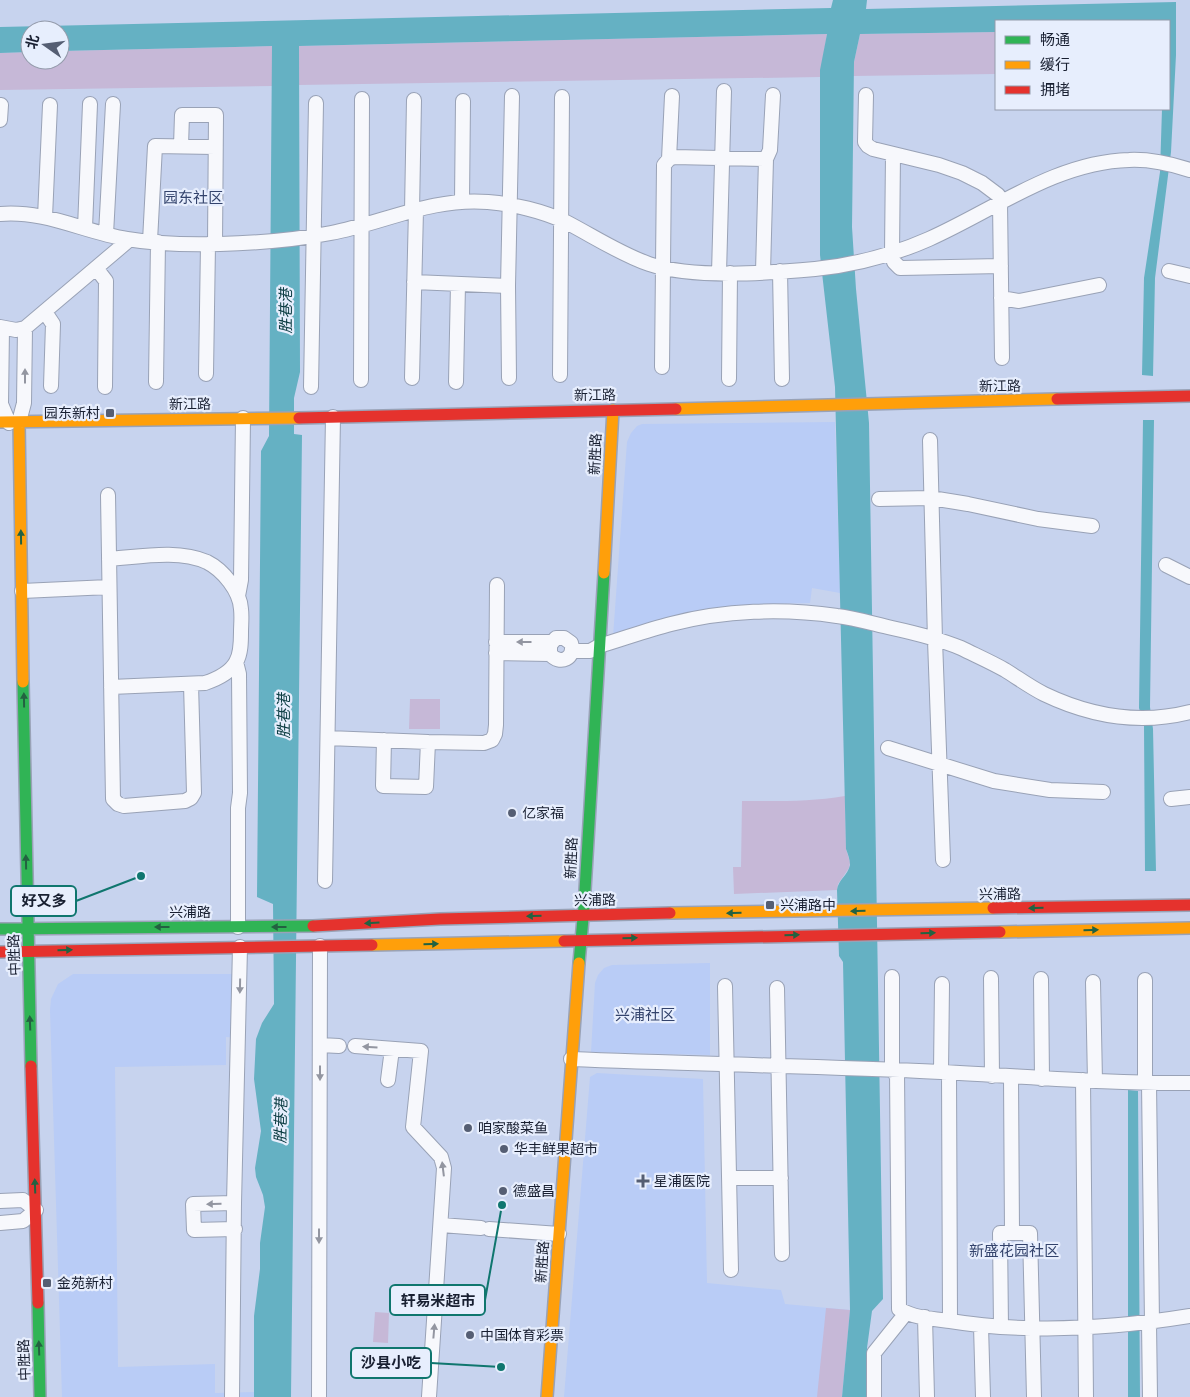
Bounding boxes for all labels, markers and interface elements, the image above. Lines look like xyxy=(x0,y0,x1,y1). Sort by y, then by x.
north arrow xyxy=(20,20,70,70)
legend xyxy=(995,20,1170,110)
text: 畅通 xyxy=(1040,31,1070,48)
text: 北 xyxy=(23,33,42,51)
text: 缓行 xyxy=(1040,56,1070,73)
text: 拥堵 xyxy=(1040,81,1070,98)
district label: 园东社区 xyxy=(163,189,223,206)
water label: 胜巷港 xyxy=(277,287,294,334)
one-way arrow xyxy=(21,368,29,384)
street label: 新江路 xyxy=(979,378,1021,394)
street label: 新江路 xyxy=(574,387,616,403)
street label: 新江路 xyxy=(169,396,211,412)
place label: 园东新村 xyxy=(44,405,100,421)
marker: 园东新村 xyxy=(104,407,116,419)
street label: 新胜路 xyxy=(586,433,604,475)
one-way arrow xyxy=(16,529,24,545)
one-way arrow xyxy=(516,638,532,646)
one-way arrow xyxy=(20,691,28,707)
water label: 胜巷港 xyxy=(275,692,292,739)
place label: 亿家福 xyxy=(522,805,564,821)
marker: 亿家福 xyxy=(506,807,518,819)
street label: 新胜路 xyxy=(562,837,580,879)
one-way arrow xyxy=(22,854,30,870)
callout: 好又多 xyxy=(11,886,76,916)
street label: 兴浦路 xyxy=(979,886,1021,902)
text: 好又多 xyxy=(21,892,67,909)
street label: 兴浦路 xyxy=(574,892,616,908)
place label: 兴浦路中 xyxy=(780,897,836,913)
marker: 兴浦路中 xyxy=(764,899,776,911)
street label: 兴浦路 xyxy=(169,904,211,920)
one-way arrow xyxy=(1028,904,1044,912)
one-way arrow xyxy=(850,907,866,915)
one-way arrow xyxy=(726,909,742,917)
one-way arrow xyxy=(526,912,542,920)
one-way arrow xyxy=(363,919,379,927)
one-way arrow xyxy=(154,923,170,931)
one-way arrow xyxy=(270,923,286,931)
one-way arrow xyxy=(1083,926,1099,934)
one-way arrow xyxy=(920,929,936,937)
one-way arrow xyxy=(784,931,800,939)
street label: 中胜路 xyxy=(5,934,23,976)
one-way arrow xyxy=(622,934,638,942)
one-way arrow xyxy=(423,940,439,948)
one-way arrow xyxy=(57,946,73,954)
one-way arrow xyxy=(236,979,244,995)
district label: 兴浦社区 xyxy=(615,1006,675,1023)
one-way arrow xyxy=(26,1015,34,1031)
one-way arrow xyxy=(362,1043,378,1051)
one-way arrow xyxy=(315,1065,323,1081)
water label: 胜巷港 xyxy=(272,1096,289,1144)
place label: 咱家酸菜鱼 xyxy=(478,1120,548,1136)
marker: 咱家酸菜鱼 xyxy=(462,1122,474,1134)
place label: 华丰鲜果超市 xyxy=(514,1141,598,1157)
marker: 华丰鲜果超市 xyxy=(498,1143,510,1155)
one-way arrow xyxy=(439,1161,447,1177)
place label: 星浦医院 xyxy=(654,1173,710,1189)
marker: 星浦医院 xyxy=(636,1174,650,1188)
one-way arrow xyxy=(31,1178,39,1194)
place label: 德盛昌 xyxy=(513,1183,555,1199)
marker: 德盛昌 xyxy=(497,1185,509,1197)
one-way arrow xyxy=(205,1200,221,1208)
one-way arrow xyxy=(315,1228,323,1244)
street label: 新胜路 xyxy=(533,1240,551,1284)
district label: 新盛花园社区 xyxy=(969,1242,1059,1259)
place label: 金苑新村 xyxy=(57,1275,113,1291)
marker: 金苑新村 xyxy=(41,1277,53,1289)
callout: 轩易米超市 xyxy=(390,1285,485,1315)
text: 轩易米超市 xyxy=(400,1292,476,1309)
one-way arrow xyxy=(430,1323,438,1339)
place label: 中国体育彩票 xyxy=(480,1327,564,1343)
marker: 中国体育彩票 xyxy=(464,1329,476,1341)
street label: 中胜路 xyxy=(15,1339,33,1381)
one-way arrow xyxy=(35,1340,43,1356)
callout: 沙县小吃 xyxy=(351,1348,431,1378)
text: 沙县小吃 xyxy=(361,1354,421,1371)

